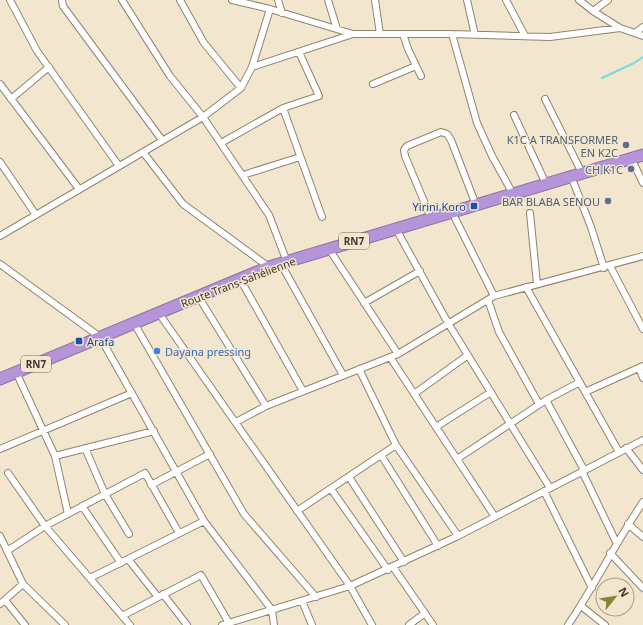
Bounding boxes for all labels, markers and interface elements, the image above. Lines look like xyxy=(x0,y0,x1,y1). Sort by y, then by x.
place label: K1C A TRANSFORMER EN K2C xyxy=(507,132,618,160)
marker: K1C A TRANSFORMER EN K2C xyxy=(621,140,631,150)
place label: CH K1C xyxy=(585,162,623,177)
marker: CH K1C xyxy=(626,164,636,174)
place label: BAR BLABA SENOU xyxy=(502,194,600,209)
marker: BAR BLABA SENOU xyxy=(603,196,613,206)
place label: Yirini Koro xyxy=(413,199,466,214)
marker: Yirini Koro xyxy=(469,201,479,211)
road number: RN7 xyxy=(339,233,369,249)
street label: Route Trans-Sahélienne xyxy=(178,253,298,311)
place label: Arafa xyxy=(87,334,114,349)
marker: Arafa xyxy=(74,336,84,346)
place label: Dayana pressing xyxy=(165,344,251,359)
marker: Dayana pressing xyxy=(152,346,162,356)
road number: RN7 xyxy=(21,356,51,372)
north arrow xyxy=(595,577,635,617)
text: N xyxy=(615,584,633,599)

